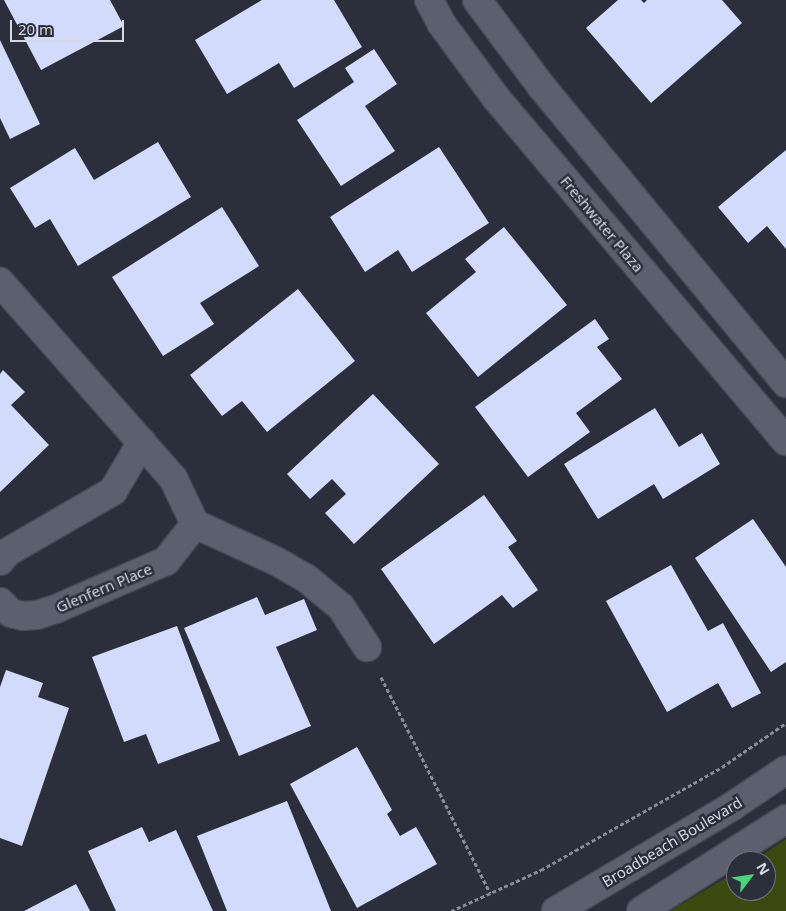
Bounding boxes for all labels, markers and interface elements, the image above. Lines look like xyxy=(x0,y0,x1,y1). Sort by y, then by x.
scale bar xyxy=(12,10,126,42)
text: 20 m xyxy=(18,19,53,39)
street label: Freshwater Plaza xyxy=(557,172,647,276)
street label: Glenfern Place xyxy=(53,560,155,616)
street label: Broadbeach Boulevard xyxy=(599,793,745,891)
north arrow xyxy=(726,851,776,901)
text: N xyxy=(752,859,775,878)

